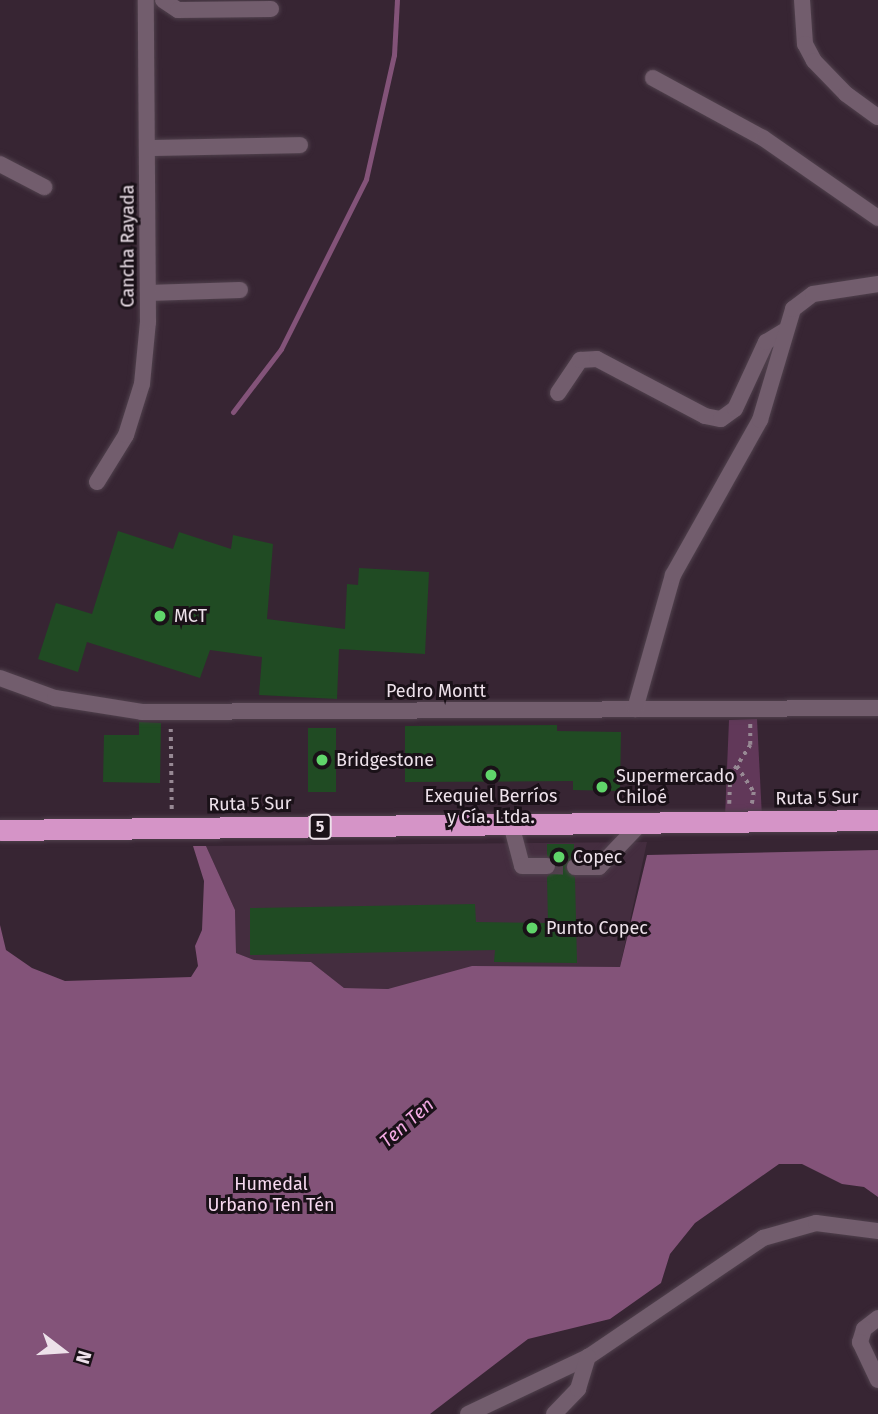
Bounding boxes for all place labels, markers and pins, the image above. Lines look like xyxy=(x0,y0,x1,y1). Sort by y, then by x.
place label: MCT xyxy=(174,605,207,627)
marker: MCT xyxy=(152,608,168,624)
place label: Bridgestone xyxy=(336,749,434,771)
marker: Bridgestone xyxy=(314,752,330,768)
place label: Supermercado Chiloé xyxy=(616,766,735,808)
marker: Exequiel Berríos y Cía. Ltda. xyxy=(483,767,499,783)
marker: Supermercado Chiloé xyxy=(594,779,610,795)
place label: Exequiel Berríos y Cía. Ltda. xyxy=(425,786,557,828)
place label: Copec xyxy=(573,846,622,868)
marker: Copec xyxy=(551,849,567,865)
place label: Punto Copec xyxy=(546,917,648,939)
marker: Punto Copec xyxy=(524,920,540,936)

